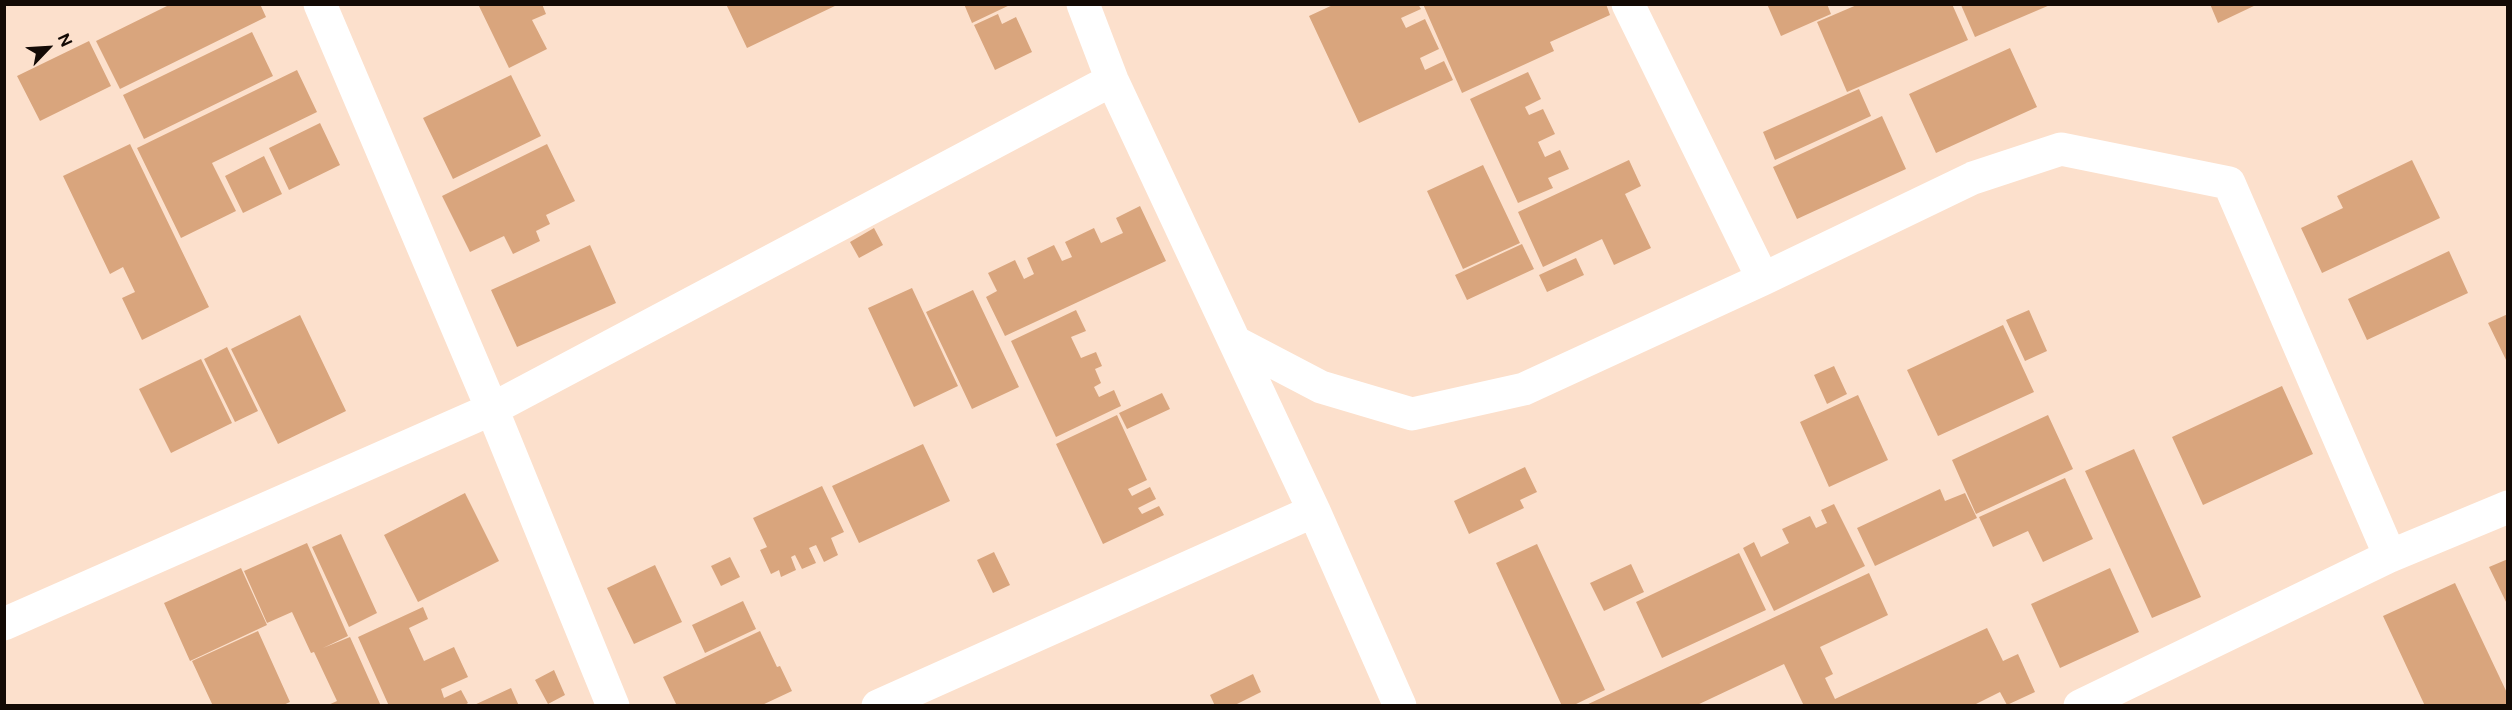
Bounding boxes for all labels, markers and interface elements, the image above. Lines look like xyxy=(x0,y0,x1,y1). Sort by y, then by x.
north arrow xyxy=(18,18,78,78)
text: N xyxy=(54,30,76,50)

